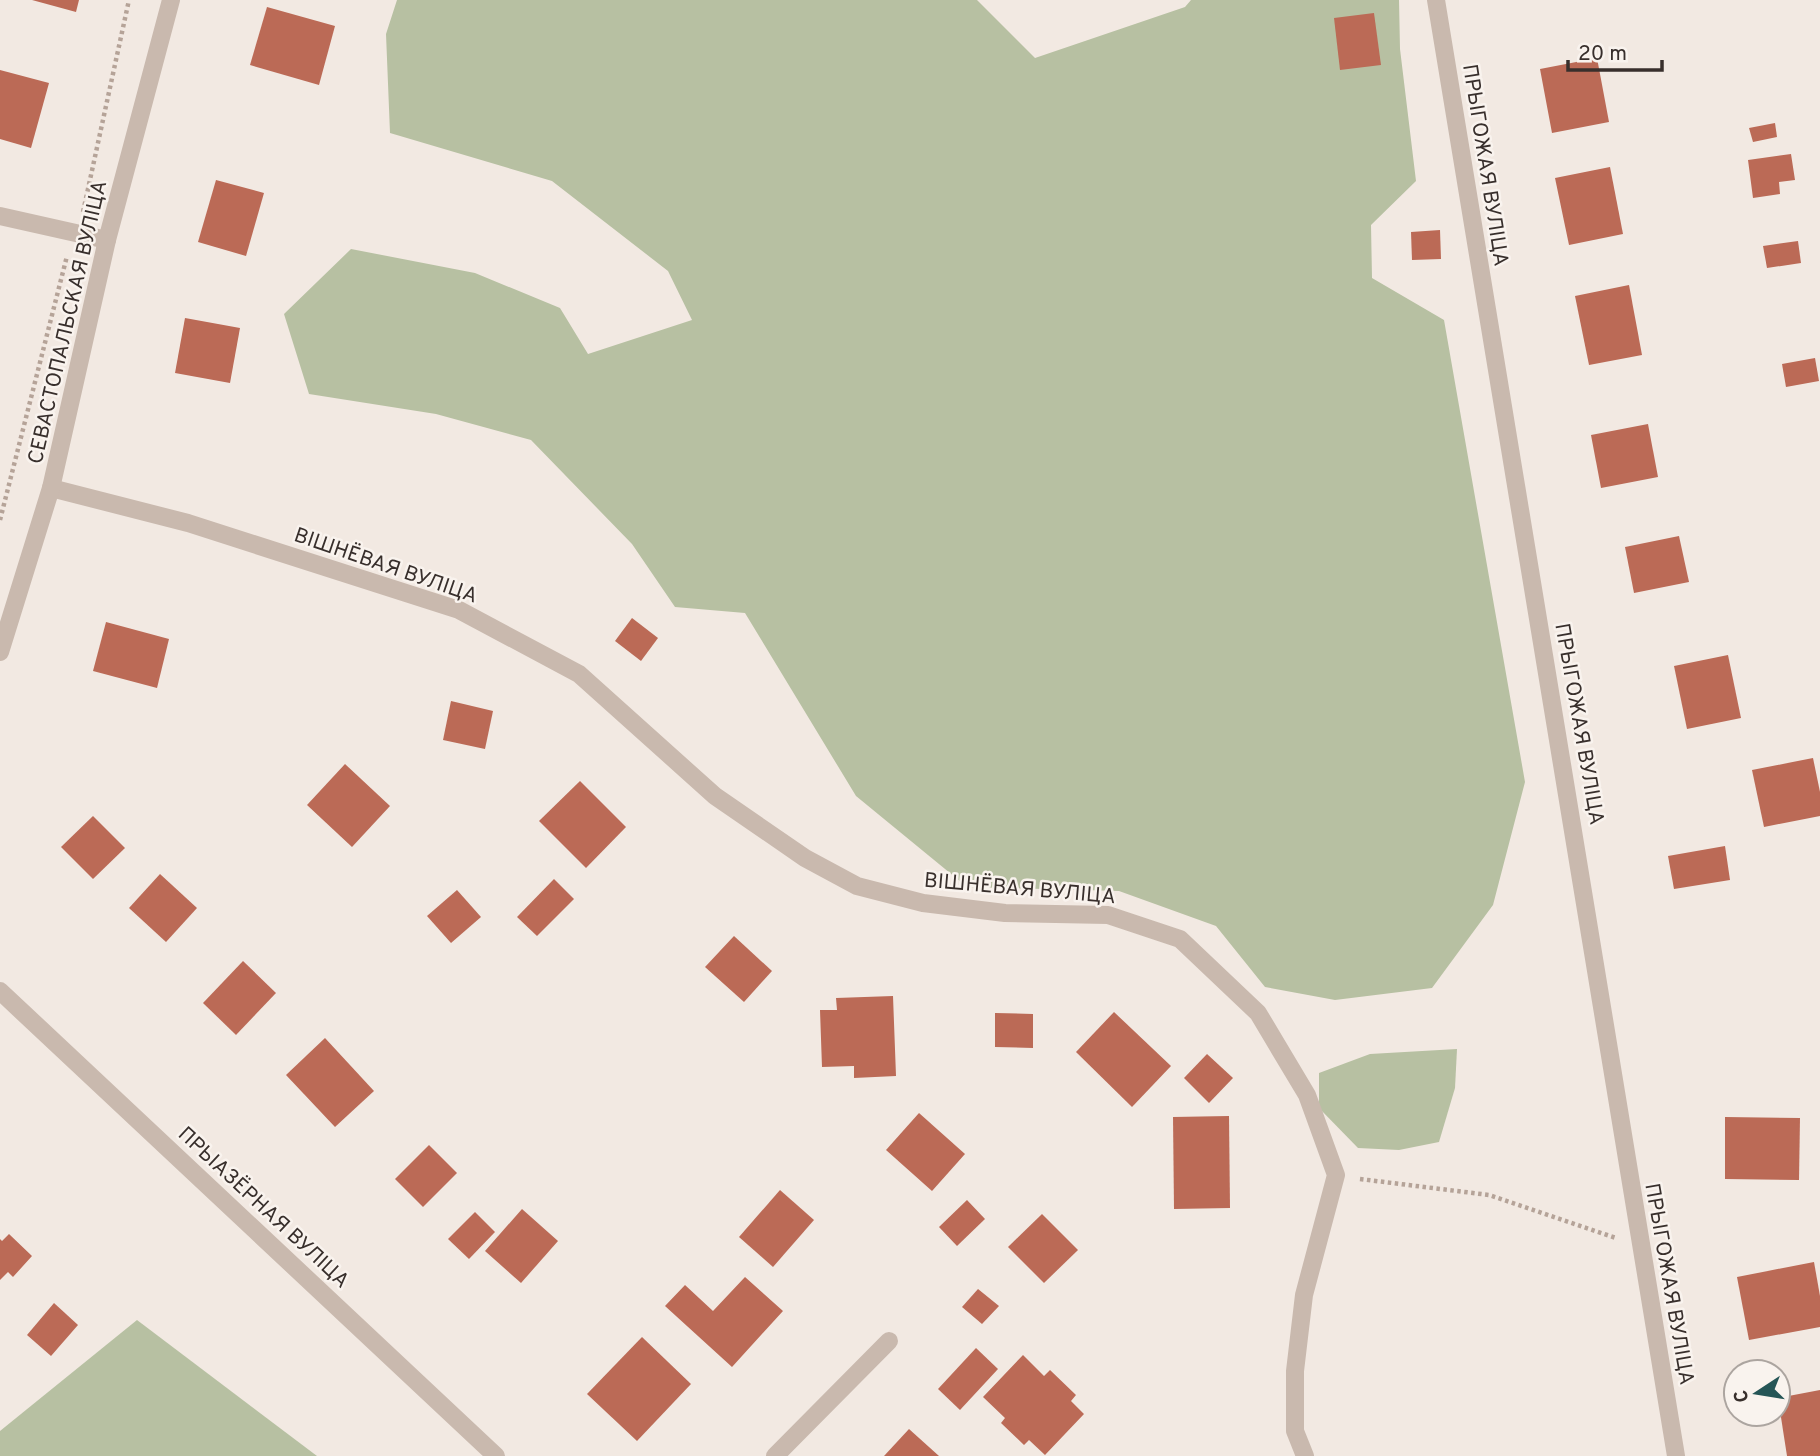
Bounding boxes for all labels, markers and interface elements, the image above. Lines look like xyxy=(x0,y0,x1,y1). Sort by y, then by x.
scale bar xyxy=(1568,28,1662,72)
text: 20 m xyxy=(1578,41,1627,68)
street label: ПРЫГОЖАЯ ВУЛІЦА xyxy=(1455,62,1514,268)
street label: СЕВАСТОПАЛЬСКАЯ ВУЛІЦА xyxy=(23,178,114,467)
street label: ВІШНЁВАЯ ВУЛІЦА xyxy=(290,522,481,610)
street label: ПРЫГОЖАЯ ВУЛІЦА xyxy=(1547,621,1610,827)
street label: ВІШНЁВАЯ ВУЛІЦА xyxy=(923,868,1117,911)
street label: ПРЫАЗЁРНАЯ ВУЛІЦА xyxy=(171,1121,355,1295)
street label: ПРЫГОЖАЯ ВУЛІЦА xyxy=(1637,1181,1700,1387)
north arrow xyxy=(1722,1358,1792,1428)
text: С xyxy=(1729,1388,1755,1405)

